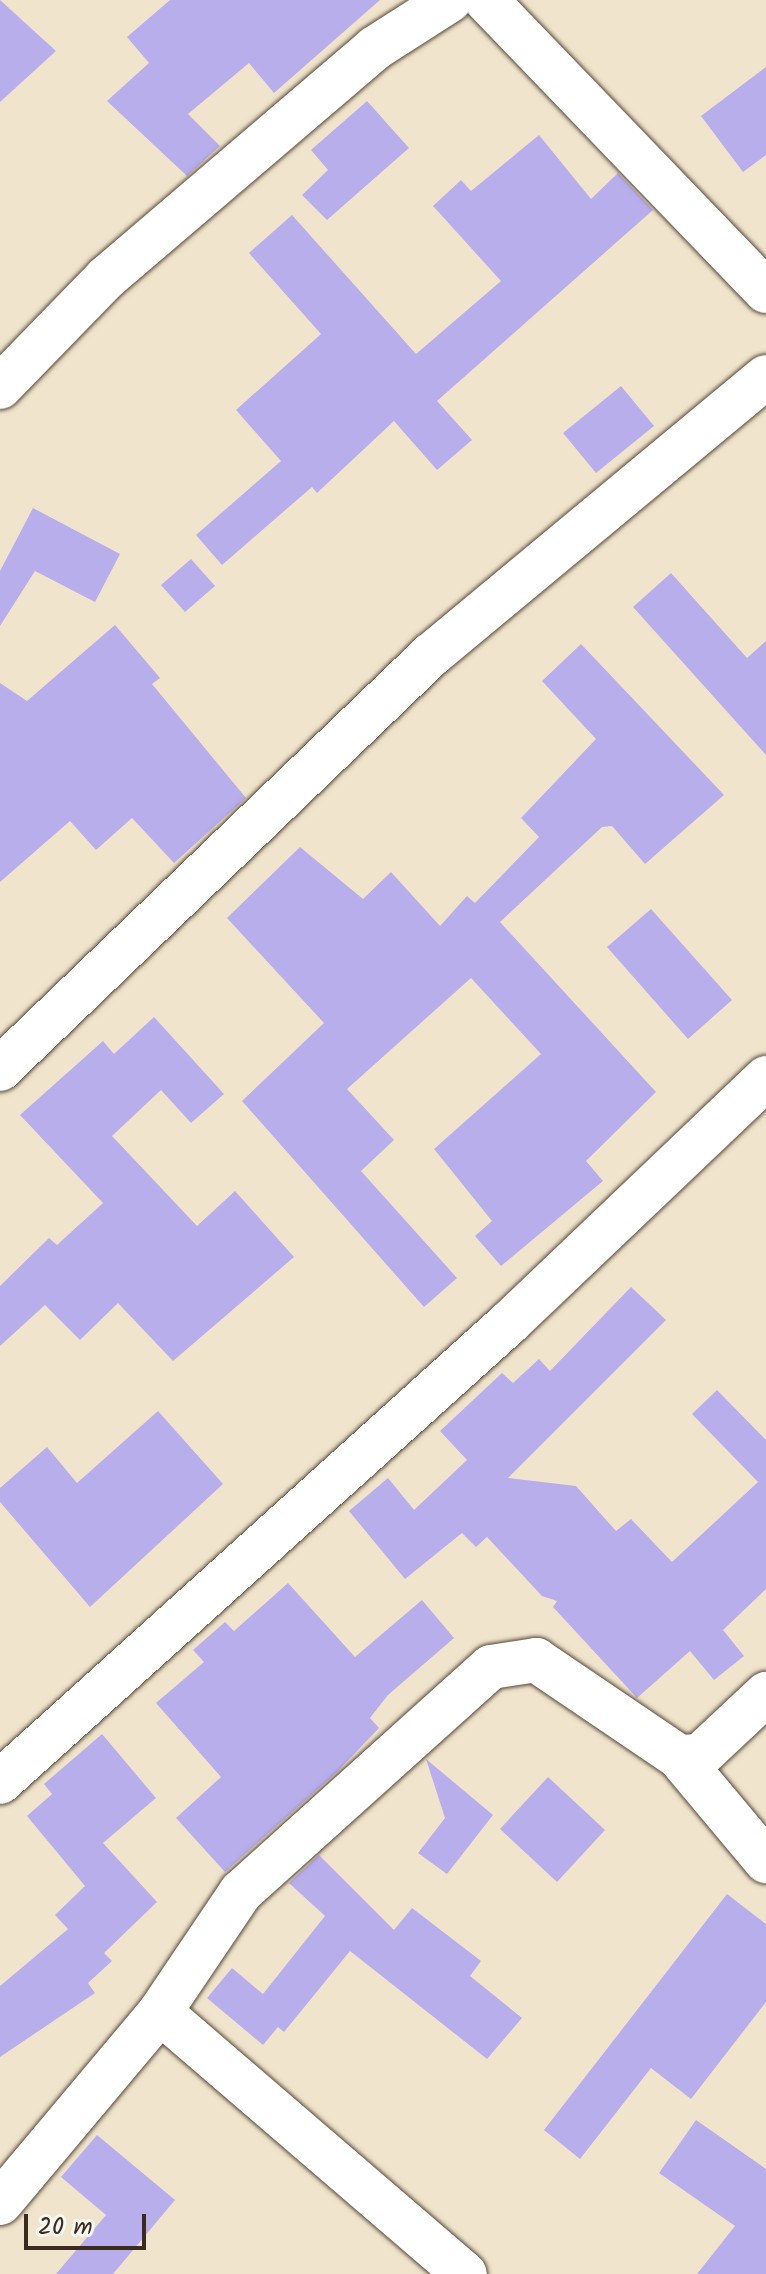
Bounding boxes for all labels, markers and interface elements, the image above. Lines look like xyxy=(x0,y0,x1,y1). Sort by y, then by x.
scale bar xyxy=(28,2198,150,2248)
text: 20 m xyxy=(38,2208,93,2247)

